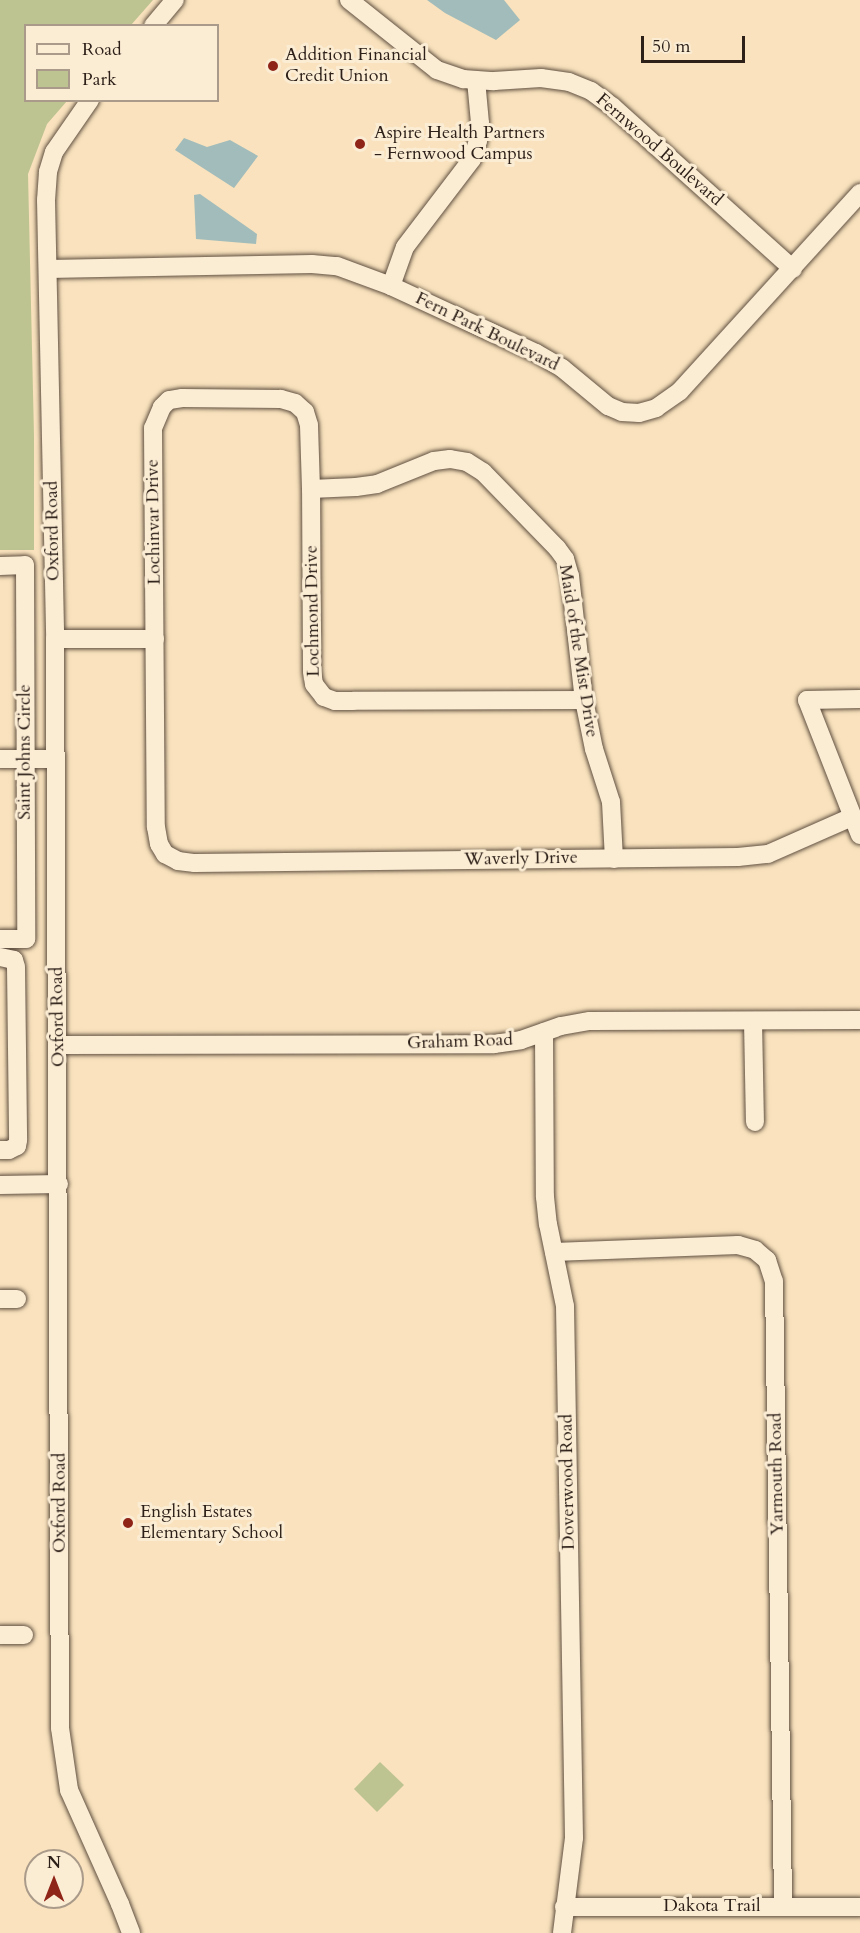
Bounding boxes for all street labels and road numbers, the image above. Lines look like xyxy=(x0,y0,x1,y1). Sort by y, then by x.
street label: Fernwood Boulevard xyxy=(591,89,727,211)
street label: Fern Park Boulevard xyxy=(412,288,562,376)
street label: Lochinvar Drive xyxy=(142,459,166,585)
street label: Oxford Road xyxy=(41,481,65,581)
street label: Lochmond Drive xyxy=(301,545,325,677)
street label: Maid of the Mist Drive xyxy=(554,563,602,739)
street label: Saint Johns Circle xyxy=(14,684,36,820)
street label: Waverly Drive xyxy=(464,847,578,871)
street label: Oxford Road xyxy=(46,967,70,1067)
street label: Graham Road xyxy=(407,1029,513,1055)
street label: Yarmouth Road xyxy=(765,1413,789,1535)
street label: Doverwood Road xyxy=(556,1414,580,1550)
street label: Oxford Road xyxy=(49,1453,71,1553)
street label: Dakota Trail xyxy=(663,1895,761,1917)

